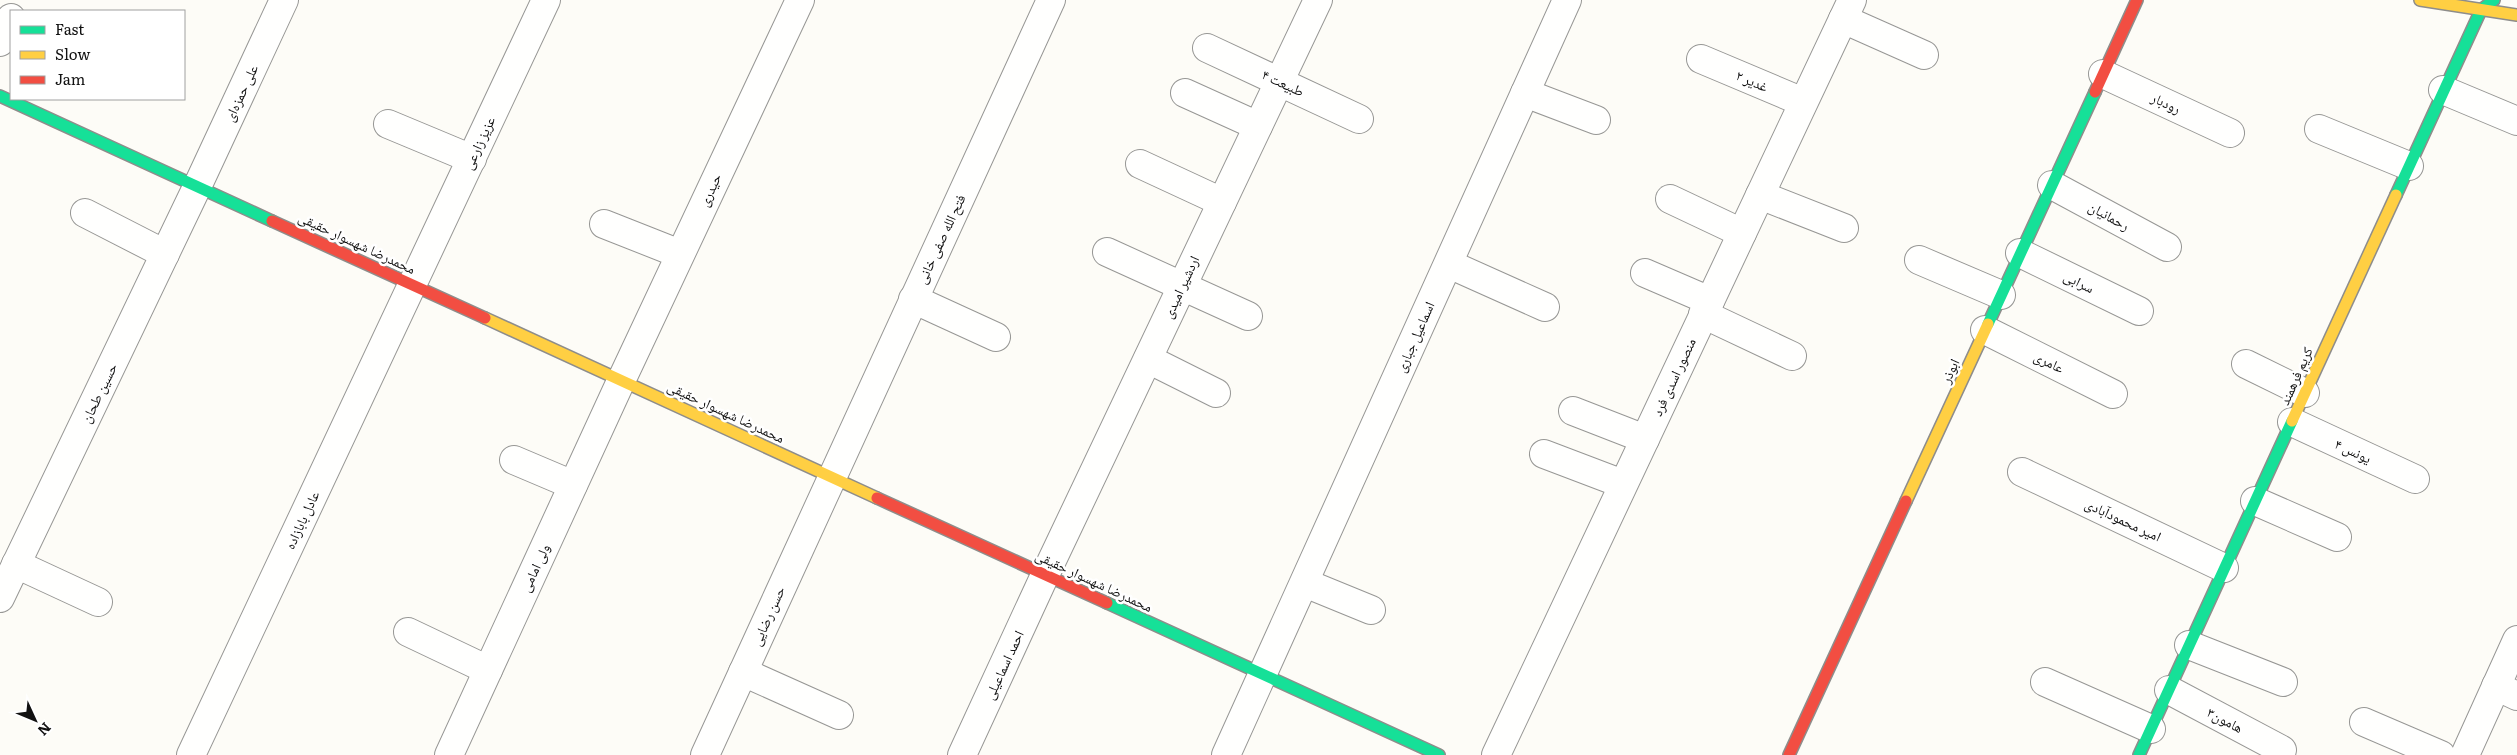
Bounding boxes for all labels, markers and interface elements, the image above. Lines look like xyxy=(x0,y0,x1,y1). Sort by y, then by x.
legend xyxy=(10,10,185,100)
text: Fast xyxy=(55,17,84,40)
text: Slow xyxy=(55,42,90,65)
street label: علی حمزه‌ای xyxy=(218,61,262,124)
street label: طبیعت ۴ xyxy=(1259,64,1308,101)
street label: غدیر ۲ xyxy=(1733,64,1772,96)
text: Jam xyxy=(55,67,86,90)
street label: رودبار xyxy=(2147,86,2184,118)
street label: عزیز زارعی xyxy=(457,113,499,173)
street label: حیدری xyxy=(693,170,726,210)
street label: فتح الله صفی خانی xyxy=(911,190,971,287)
street label: رحمانیان xyxy=(2085,196,2134,235)
street label: محمدرضا شهسوار حقیقی xyxy=(296,206,419,278)
street label: اردشیر امیدی xyxy=(1157,252,1203,321)
street label: سرابی xyxy=(2061,265,2098,297)
street label: اسماعیل جباری xyxy=(1390,298,1439,375)
street label: منصور اسدی فرد xyxy=(1646,334,1700,419)
street label: کریم فرهمند xyxy=(2273,343,2318,408)
street label: عامری xyxy=(2031,345,2068,377)
street label: ابوذر xyxy=(1934,355,1963,387)
street label: حسین طحان xyxy=(75,359,121,426)
street label: محمدرضا شهسوار حقیقی xyxy=(665,375,788,447)
street label: یونس ۴ xyxy=(2332,433,2375,467)
street label: عادل بابازاده xyxy=(279,487,323,552)
street label: امیر محمودآبادی xyxy=(2082,493,2165,546)
street label: ولی امامی xyxy=(514,540,554,595)
street label: محمدرضا شهسوار حقیقی xyxy=(1033,544,1156,616)
street label: حسن رضایی xyxy=(745,582,789,649)
street label: احمد اسماعیلی xyxy=(978,627,1028,703)
north arrow xyxy=(10,695,60,745)
street label: هامون۳ xyxy=(2204,701,2247,737)
text: N xyxy=(34,719,56,741)

